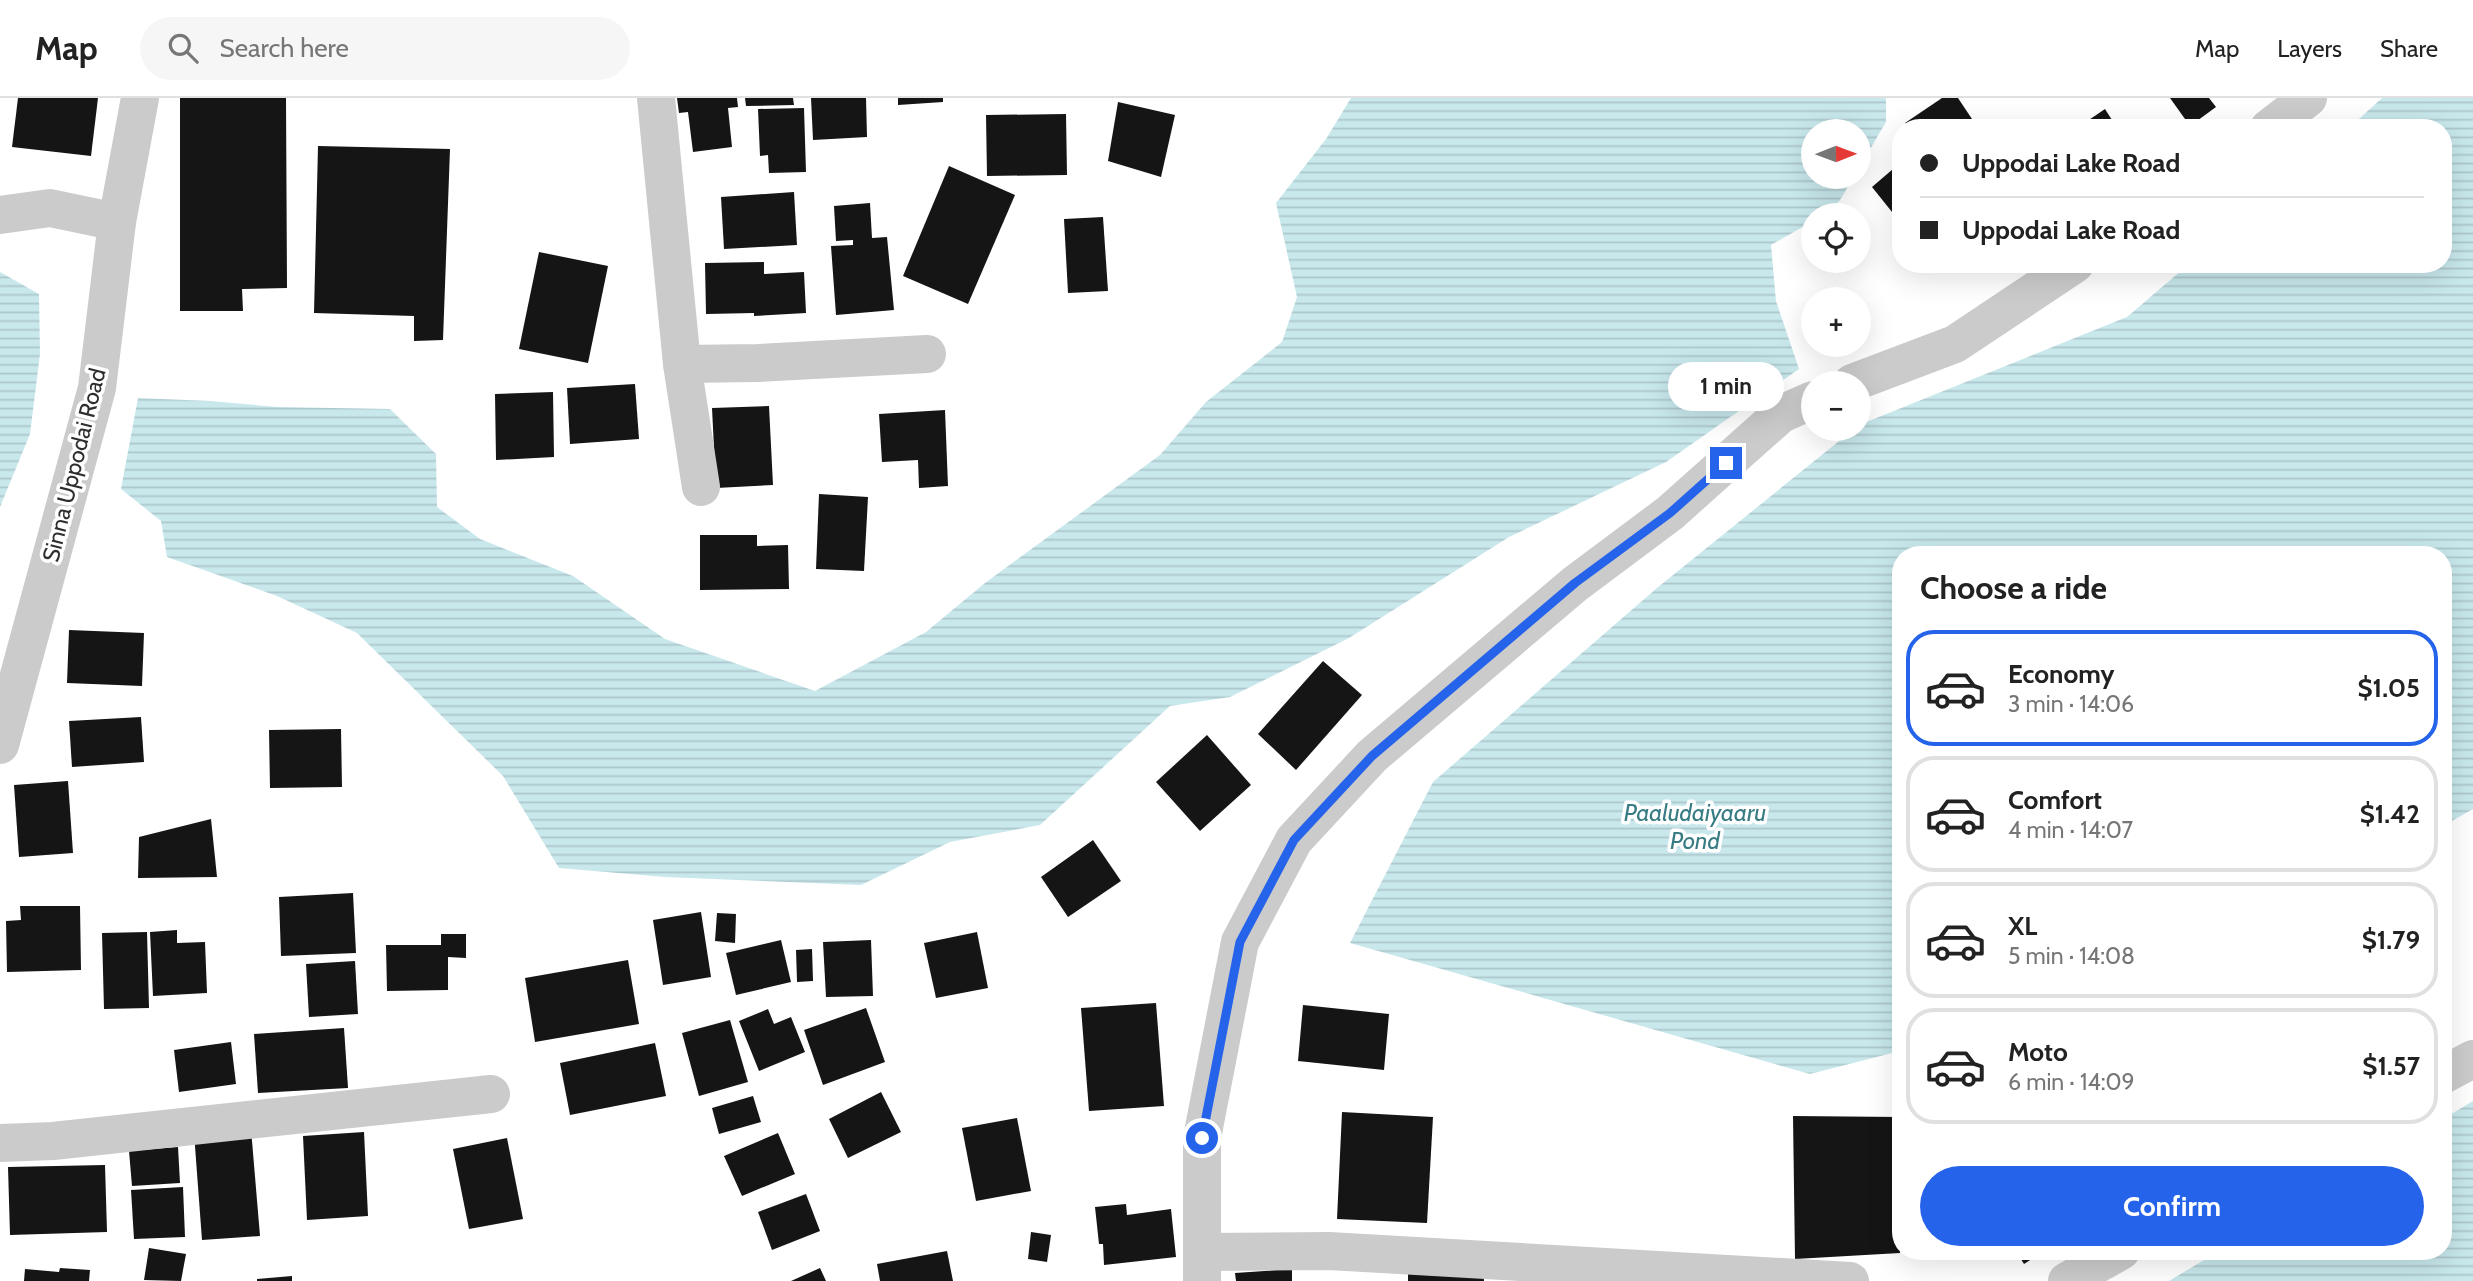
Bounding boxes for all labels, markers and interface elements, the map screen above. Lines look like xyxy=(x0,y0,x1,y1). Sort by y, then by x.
search box xyxy=(140,17,630,80)
text: Map xyxy=(35,28,98,68)
icon: search xyxy=(164,29,202,67)
text: Search here xyxy=(220,32,349,64)
text: Map xyxy=(2195,34,2239,63)
text: Layers xyxy=(2277,34,2342,63)
text: Share xyxy=(2380,34,2438,63)
north arrow xyxy=(1801,119,1871,189)
map controls xyxy=(1801,119,1871,441)
text: Uppodai Lake Road xyxy=(1962,147,2180,179)
button: locate xyxy=(1801,203,1871,273)
text: Uppodai Lake Road xyxy=(1962,214,2180,246)
button: + xyxy=(1801,287,1871,357)
callout: 1 min xyxy=(1668,362,1784,410)
street label: Sinna Uppodai Road xyxy=(36,365,112,565)
button: − xyxy=(1801,371,1871,441)
text: 1 min xyxy=(1700,372,1752,400)
route end xyxy=(1710,447,1742,479)
text: Choose a ride xyxy=(1920,568,2107,607)
icon: car xyxy=(1924,657,1987,720)
text: Economy xyxy=(2008,658,2114,690)
text: $1.05 xyxy=(2357,672,2420,704)
text: 3 min · 14:06 xyxy=(2008,690,2134,718)
icon: car xyxy=(1924,783,1987,846)
text: Comfort xyxy=(2008,784,2102,816)
water label: Paaludaiyaaru Pond xyxy=(1624,798,1766,855)
text: $1.42 xyxy=(2360,798,2420,830)
text: 4 min · 14:07 xyxy=(2008,816,2133,844)
icon: car xyxy=(1924,909,1987,972)
text: XL xyxy=(2008,910,2037,942)
text: $1.79 xyxy=(2362,924,2420,956)
text: 5 min · 14:08 xyxy=(2008,942,2135,970)
icon: car xyxy=(1924,1035,1987,1098)
text: Moto xyxy=(2008,1036,2068,1068)
text: $1.57 xyxy=(2362,1050,2420,1082)
text: 6 min · 14:09 xyxy=(2008,1068,2135,1096)
route start xyxy=(1186,1122,1218,1154)
button: Confirm xyxy=(1920,1166,2424,1246)

